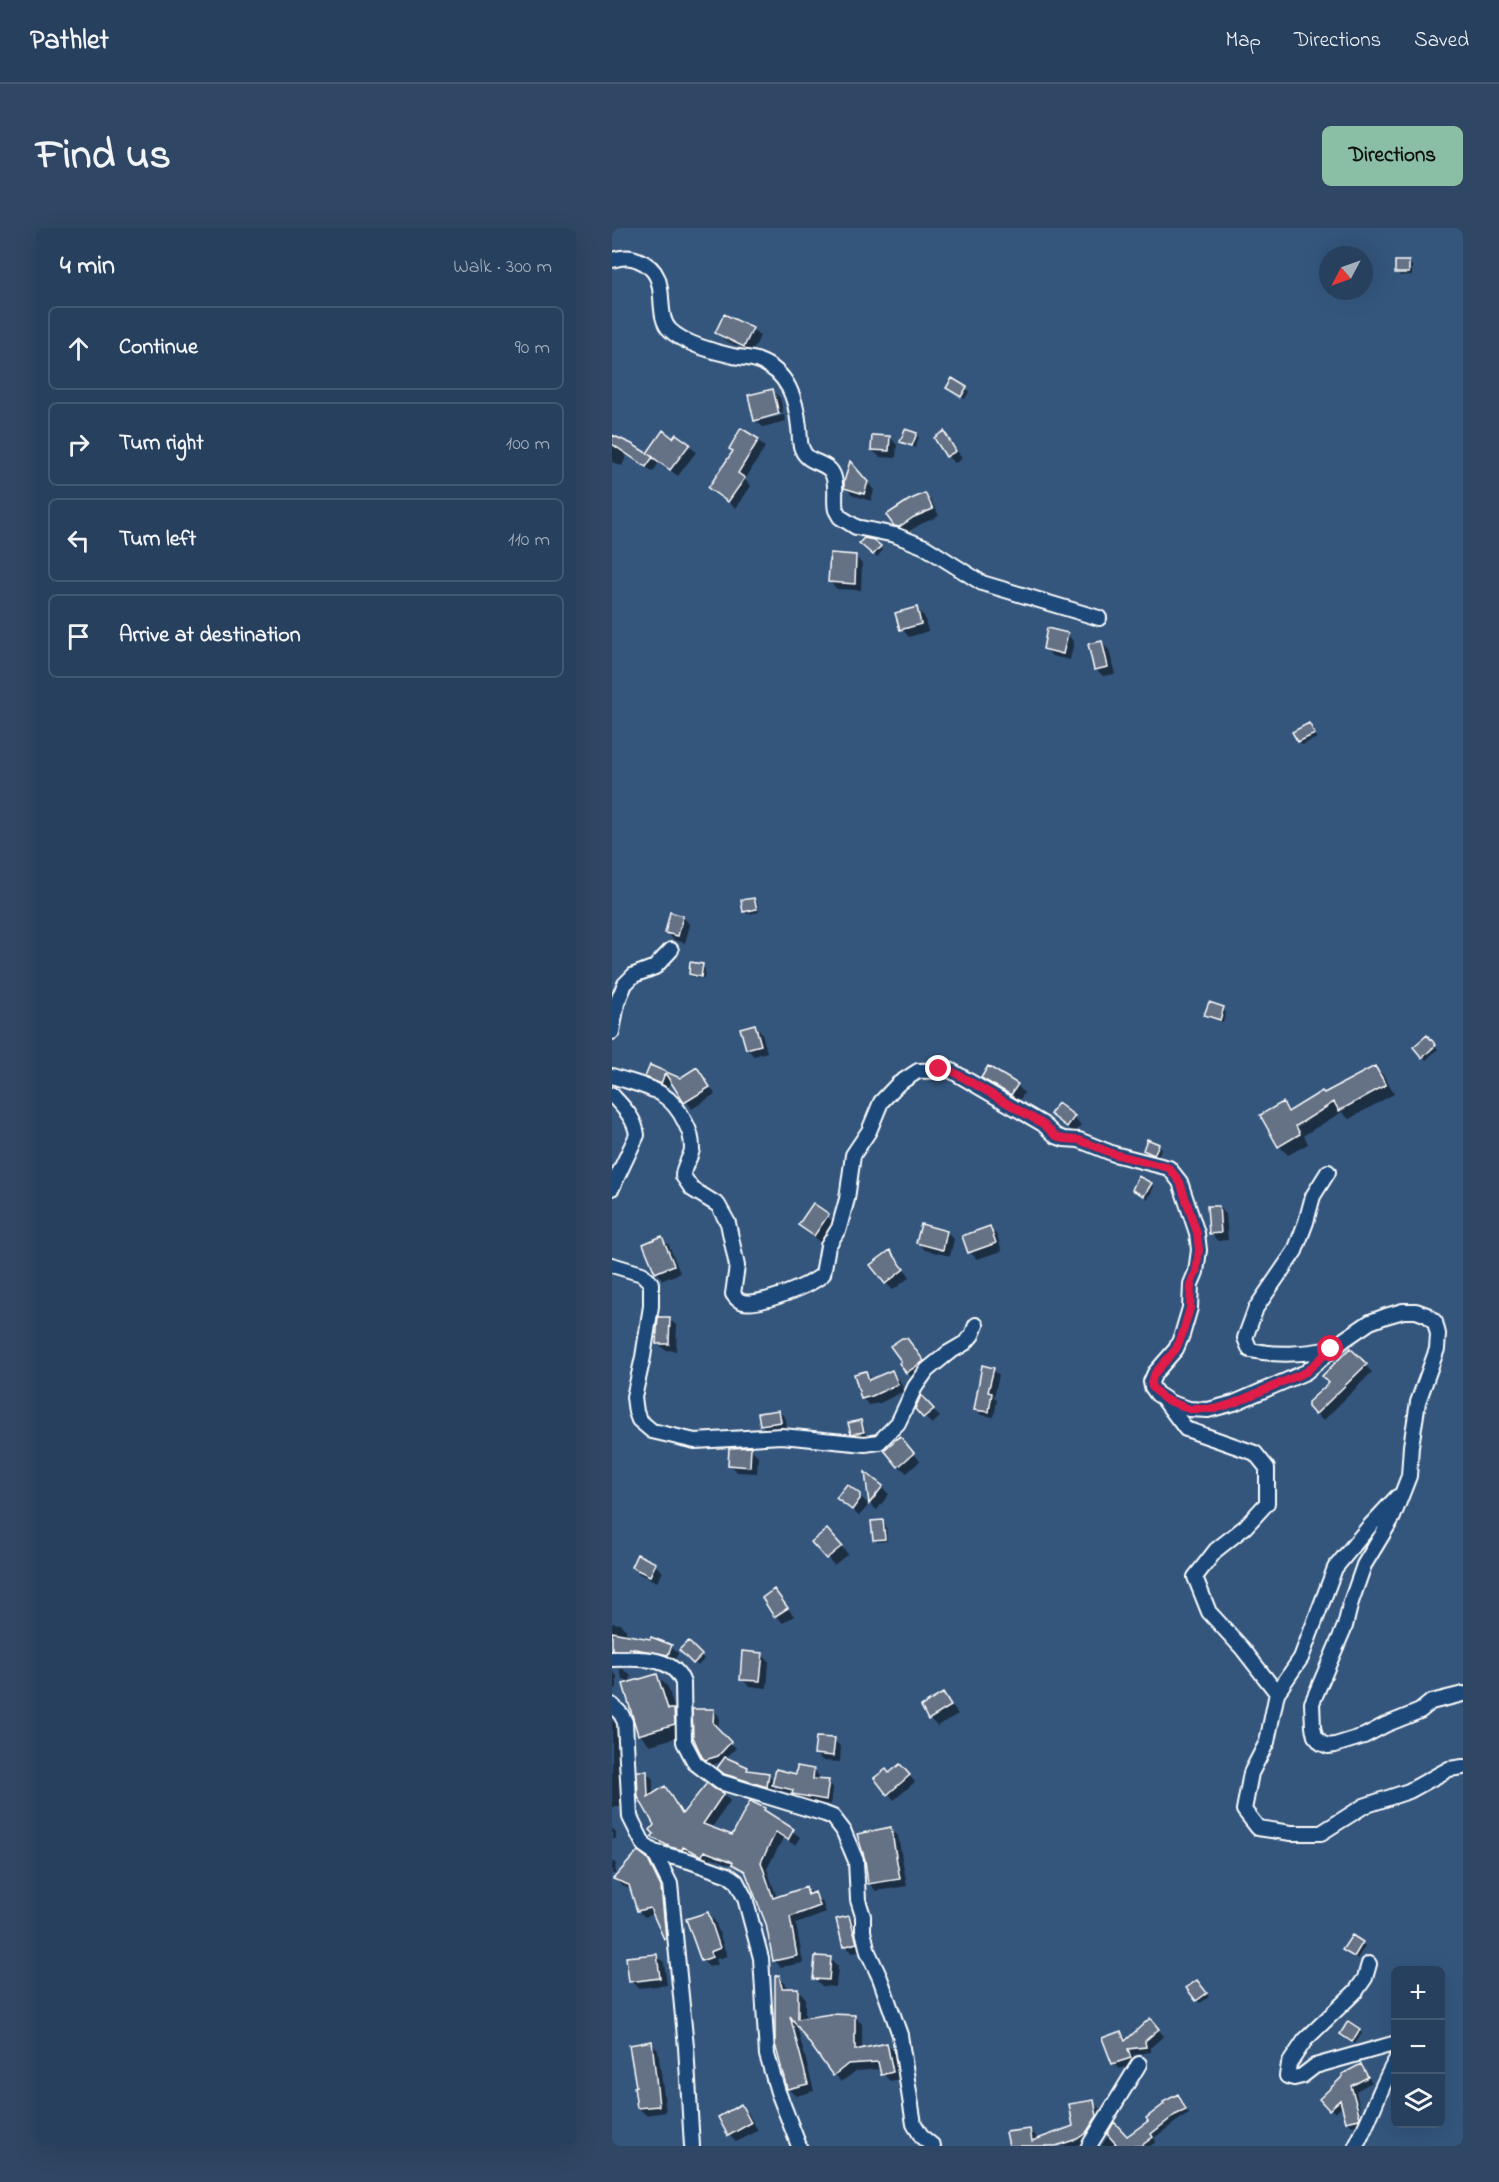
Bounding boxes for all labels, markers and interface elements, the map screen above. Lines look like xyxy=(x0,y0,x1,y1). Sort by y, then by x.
text: Pathlet xyxy=(30,21,109,62)
text: Map xyxy=(1225,26,1261,56)
text: Directions xyxy=(1294,26,1381,56)
text: Saved xyxy=(1414,26,1469,56)
text: Find us xyxy=(36,126,171,187)
button: Directions xyxy=(1322,126,1463,186)
north arrow xyxy=(1319,246,1373,300)
text: 4 min xyxy=(60,248,115,286)
text: Walk · 300 m xyxy=(453,253,552,282)
icon: ahead xyxy=(62,332,95,365)
text: Continue xyxy=(119,332,198,364)
text: 90 m xyxy=(515,334,550,363)
icon: right xyxy=(62,428,95,461)
text: Turn right xyxy=(119,428,204,460)
text: 100 m xyxy=(506,430,550,459)
icon: left xyxy=(62,524,95,557)
text: Turn left xyxy=(119,524,196,556)
text: 110 m xyxy=(508,526,550,555)
icon: arrive xyxy=(62,620,95,653)
text: Arrive at destination xyxy=(119,620,301,652)
route end xyxy=(925,1055,951,1081)
route start xyxy=(1317,1335,1343,1361)
map controls xyxy=(1391,1966,1445,2128)
button: + xyxy=(1391,1966,1445,2020)
button: − xyxy=(1391,2020,1445,2074)
button: layers xyxy=(1391,2074,1445,2128)

